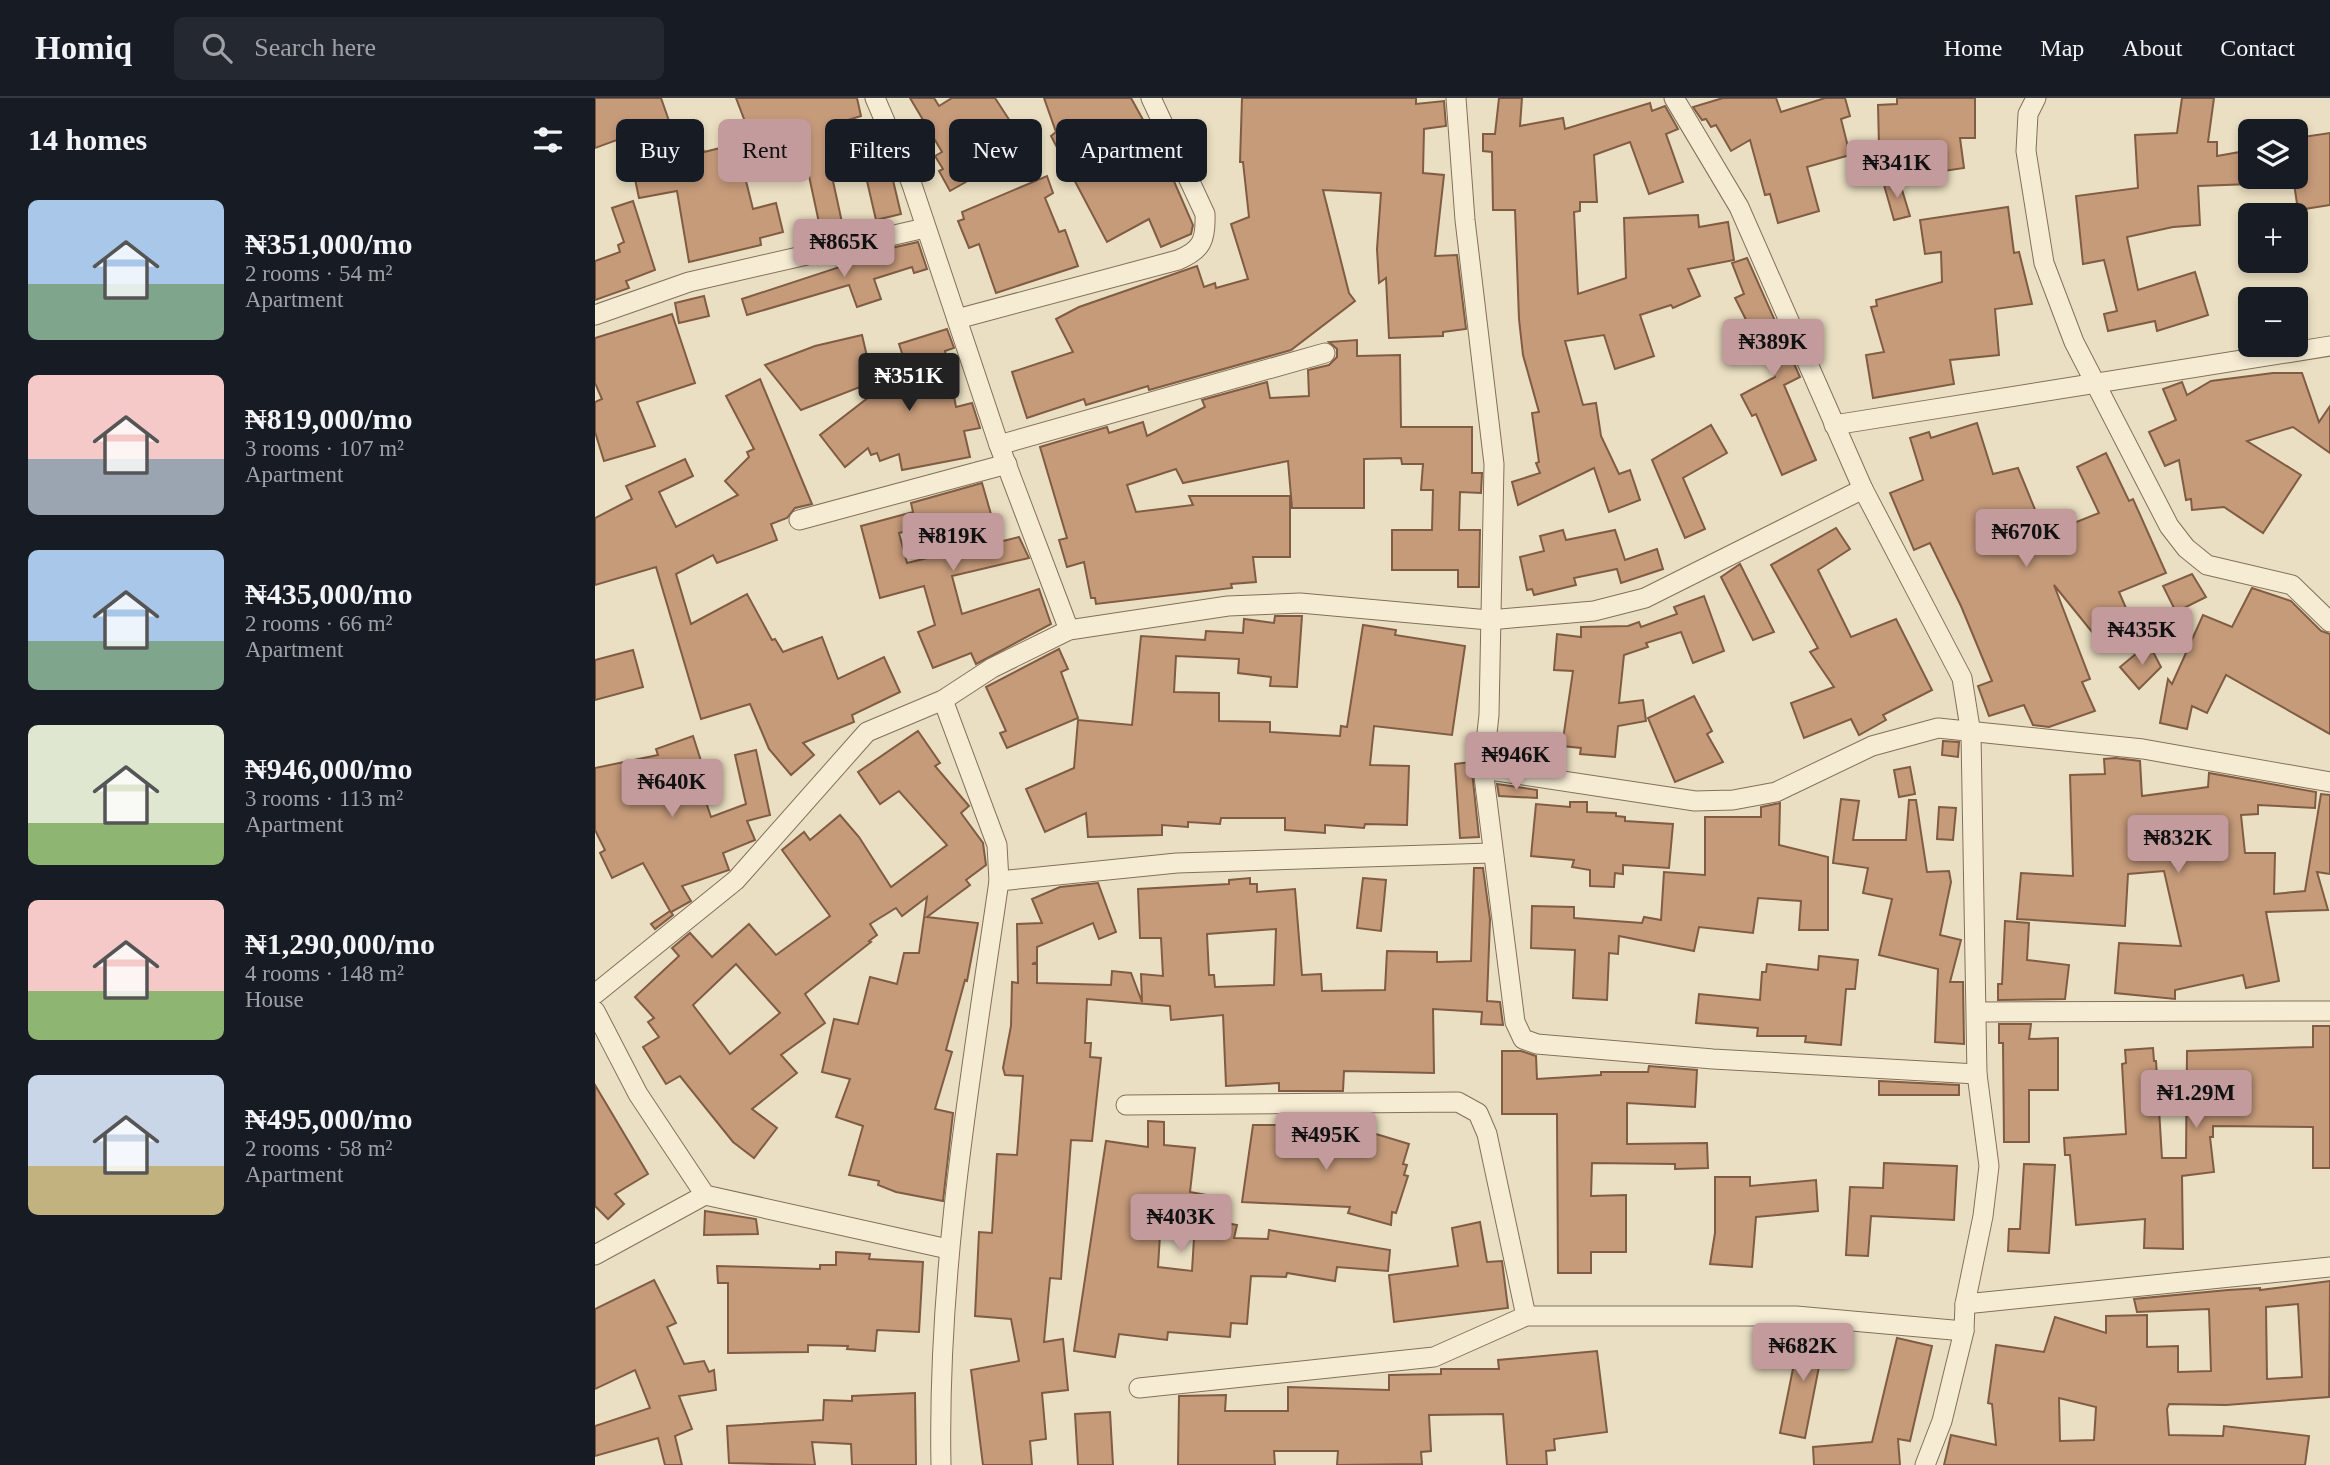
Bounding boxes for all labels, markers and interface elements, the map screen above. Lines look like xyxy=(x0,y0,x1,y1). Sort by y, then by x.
search box xyxy=(174,17,664,80)
icon: search xyxy=(198,29,236,67)
text: Homiq xyxy=(35,30,132,66)
text: Search here xyxy=(254,33,376,62)
text: Home xyxy=(1944,35,2002,61)
text: Map xyxy=(2040,35,2084,61)
text: About xyxy=(2122,35,2182,61)
text: Contact xyxy=(2220,35,2295,61)
chip: Buy xyxy=(616,119,704,182)
chip: Rent xyxy=(718,119,811,182)
chip: Filters xyxy=(825,119,935,182)
chip: New xyxy=(949,119,1042,182)
chip: Apartment xyxy=(1056,119,1207,182)
map controls xyxy=(2238,119,2308,357)
button: layers xyxy=(2238,119,2308,189)
icon: filters xyxy=(529,121,567,159)
text: 14 homes xyxy=(28,123,147,156)
pin: ₦341K xyxy=(1848,140,1946,200)
text: ₦341K xyxy=(1863,150,1932,175)
button: + xyxy=(2238,203,2308,273)
pin: ₦865K xyxy=(795,220,893,279)
text: ₦351,000/mo xyxy=(245,227,413,260)
icon: home xyxy=(84,228,168,312)
text: ₦865K xyxy=(810,229,879,254)
text: 2 rooms · 54 m² xyxy=(245,261,392,286)
text: Apartment xyxy=(245,287,343,312)
button: − xyxy=(2238,287,2308,357)
pin: ₦389K xyxy=(1724,320,1822,379)
text: ₦389K xyxy=(1739,329,1808,354)
pin: ₦351K xyxy=(860,354,958,413)
text: ₦351K xyxy=(875,363,944,388)
text: ₦819,000/mo xyxy=(245,402,413,435)
icon: home xyxy=(84,403,168,487)
text: 3 rooms · 107 m² xyxy=(245,436,404,461)
text: Apartment xyxy=(245,462,343,487)
pin: ₦670K xyxy=(1977,510,2075,569)
pin: ₦819K xyxy=(904,514,1002,573)
text: ₦670K xyxy=(1992,519,2061,544)
text: ₦819K xyxy=(919,523,988,548)
text: ₦435,000/mo xyxy=(245,577,413,610)
icon: home xyxy=(84,578,168,662)
pin: ₦435K xyxy=(2093,608,2191,667)
text: 2 rooms · 66 m² xyxy=(245,611,392,636)
text: ₦435K xyxy=(2108,617,2177,642)
text: Apartment xyxy=(245,637,343,662)
pin: ₦946K xyxy=(1467,732,1565,792)
text: ₦946K xyxy=(1482,742,1551,767)
text: ₦946,000/mo xyxy=(245,752,413,785)
icon: home xyxy=(84,753,168,837)
pin: ₦640K xyxy=(623,760,721,819)
text: ₦640K xyxy=(638,769,707,794)
text: 3 rooms · 113 m² xyxy=(245,786,403,811)
text: Apartment xyxy=(245,812,343,837)
pin: ₦832K xyxy=(2129,816,2227,875)
text: ₦832K xyxy=(2144,825,2213,850)
text: ₦1,290,000/mo xyxy=(245,927,435,960)
icon: home xyxy=(84,928,168,1012)
text: 4 rooms · 148 m² xyxy=(245,961,404,986)
text: House xyxy=(245,987,304,1012)
pin: ₦1.29M xyxy=(2139,1070,2253,1130)
text: ₦1.29M xyxy=(2157,1080,2235,1105)
text: ₦495,000/mo xyxy=(245,1102,413,1135)
icon: home xyxy=(84,1103,168,1187)
pin: ₦495K xyxy=(1277,1112,1375,1172)
text: ₦495K xyxy=(1292,1122,1361,1147)
text: 2 rooms · 58 m² xyxy=(245,1136,392,1161)
text: Apartment xyxy=(245,1162,343,1187)
pin: ₦403K xyxy=(1132,1194,1230,1254)
text: ₦403K xyxy=(1147,1204,1216,1229)
pin: ₦682K xyxy=(1754,1324,1852,1383)
text: ₦682K xyxy=(1769,1333,1838,1358)

